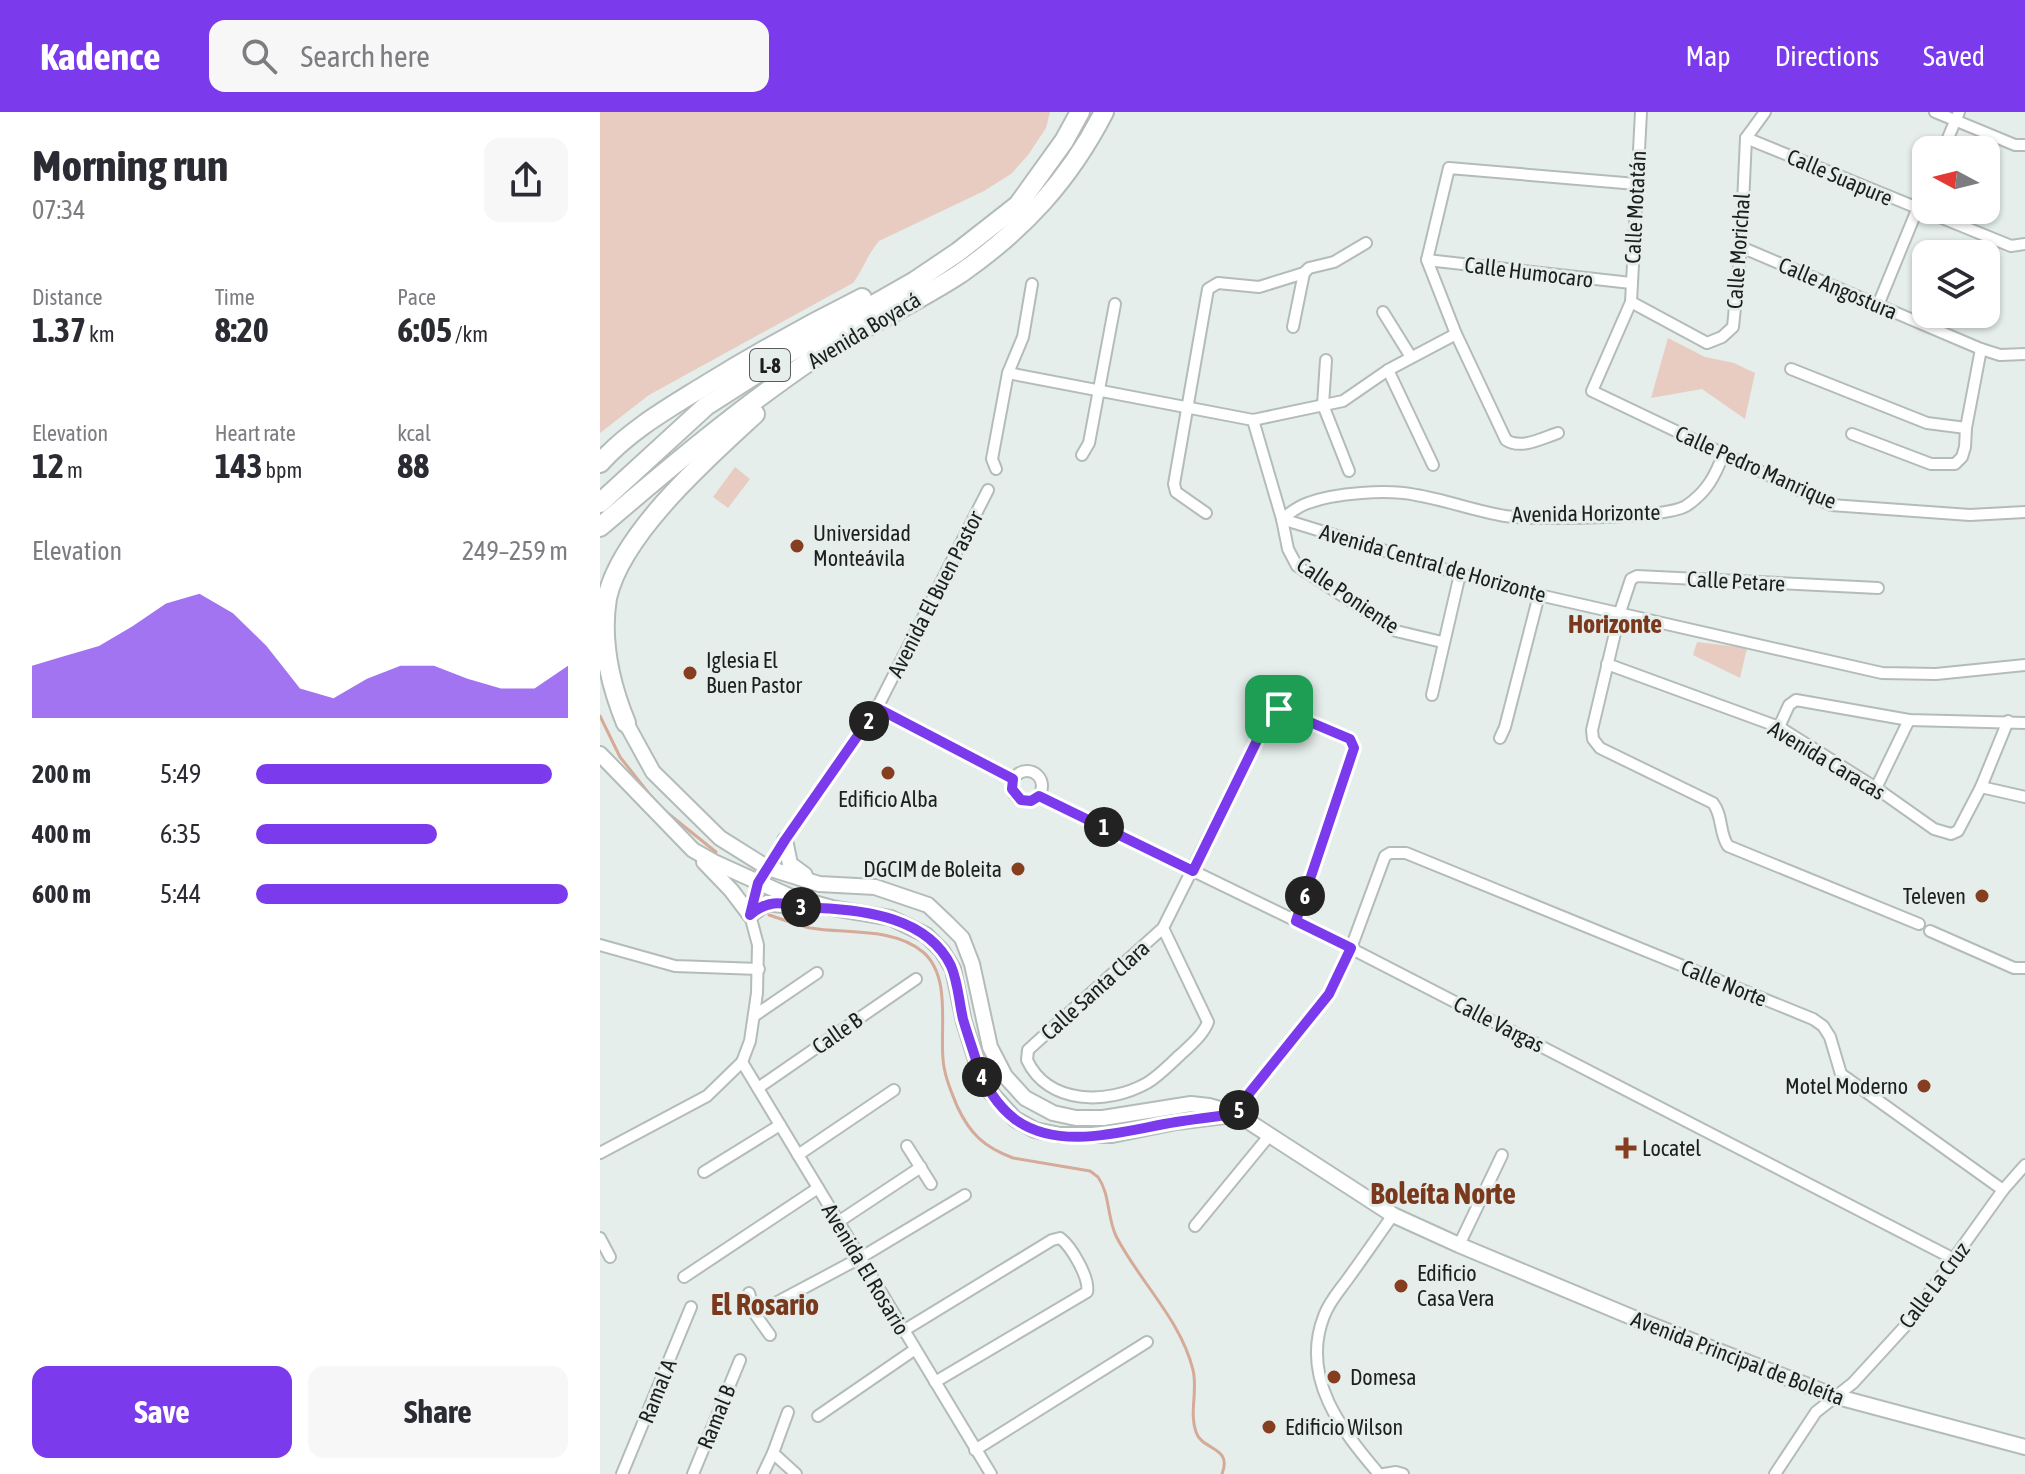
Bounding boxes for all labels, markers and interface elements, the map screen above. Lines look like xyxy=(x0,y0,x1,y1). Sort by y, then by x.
search box xyxy=(209,20,769,92)
icon: search xyxy=(237,34,281,78)
text: Kadence xyxy=(40,35,161,78)
text: Search here xyxy=(301,39,430,73)
text: Map xyxy=(1686,40,1731,72)
text: Directions xyxy=(1775,40,1879,72)
text: Saved xyxy=(1923,40,1985,72)
north arrow xyxy=(1912,136,2000,224)
map controls xyxy=(1912,136,2000,328)
button: share xyxy=(484,138,568,222)
text: Morning run xyxy=(32,140,228,190)
street label: Calle Suapure xyxy=(1783,143,1897,211)
street label: Calle Motatán xyxy=(1619,150,1651,264)
street label: Calle Morichal xyxy=(1721,192,1755,310)
text: 07:34 xyxy=(32,195,86,225)
button: layers xyxy=(1912,240,2000,328)
street label: Calle Humocaro xyxy=(1463,251,1595,293)
street label: Calle Angostura xyxy=(1775,251,1901,325)
text: Distance xyxy=(32,284,103,310)
text: Time xyxy=(215,284,255,310)
text: Pace xyxy=(397,284,436,310)
street label: Avenida Boyacá xyxy=(803,286,925,374)
text: 1.37 xyxy=(32,310,86,349)
text: 8:20 xyxy=(215,310,269,349)
text: 6:05 xyxy=(397,310,452,349)
text: km xyxy=(86,321,115,347)
text: /km xyxy=(452,321,488,347)
road number: L-8 xyxy=(750,349,790,381)
text: Elevation xyxy=(32,420,108,446)
text: Heart rate xyxy=(215,420,296,446)
text: kcal xyxy=(397,420,431,446)
street label: Calle Pedro Manrique xyxy=(1671,420,1841,514)
text: 12 xyxy=(32,446,64,485)
text: 143 xyxy=(215,446,263,485)
text: 88 xyxy=(397,446,429,485)
text: m xyxy=(64,457,83,483)
text: bpm xyxy=(263,457,302,483)
street label: Avenida Horizonte xyxy=(1512,499,1660,527)
street label: Avenida El Buen Pastor xyxy=(882,506,988,682)
street label: Avenida Central de Horizonte xyxy=(1317,518,1549,608)
place label: Universidad Monteávila xyxy=(813,520,911,571)
text: Elevation xyxy=(32,536,122,566)
text: 249–259 m xyxy=(462,536,568,566)
marker: Universidad Monteávila xyxy=(788,537,806,555)
street label: Calle Poniente xyxy=(1292,551,1404,639)
street label: Calle Petare xyxy=(1686,565,1786,597)
district label: Horizonte xyxy=(1568,609,1662,639)
place label: Iglesia El Buen Pastor xyxy=(706,647,803,698)
marker: Iglesia El Buen Pastor xyxy=(681,664,699,682)
pin xyxy=(1245,675,1313,743)
icon: arrive xyxy=(1257,687,1301,731)
pin: 2 xyxy=(849,701,889,741)
text: 2 xyxy=(864,708,874,734)
street label: Avenida Caracas xyxy=(1764,715,1890,805)
text: 200 m xyxy=(32,759,91,789)
text: 5:49 xyxy=(160,759,201,789)
marker: Edificio Alba xyxy=(879,764,897,782)
place label: Edificio Alba xyxy=(838,786,938,812)
pin: 1 xyxy=(1084,807,1124,847)
text: 1 xyxy=(1099,814,1109,840)
text: 400 m xyxy=(32,819,91,849)
text: 6:35 xyxy=(160,819,201,849)
place label: DGCIM de Boleita xyxy=(863,856,1002,882)
marker: DGCIM de Boleita xyxy=(1009,860,1027,878)
pin: 6 xyxy=(1285,876,1325,916)
text: 600 m xyxy=(32,879,91,909)
text: 5:44 xyxy=(160,879,201,909)
text: 6 xyxy=(1300,883,1310,909)
place label: Televen xyxy=(1903,883,1966,909)
pin: 3 xyxy=(781,887,821,927)
marker: Televen xyxy=(1973,887,1991,905)
text: 3 xyxy=(796,894,806,920)
street label: Calle Santa Clara xyxy=(1036,935,1154,1045)
street label: Calle Norte xyxy=(1677,954,1771,1012)
street label: Calle Vargas xyxy=(1450,990,1549,1058)
street label: Calle B xyxy=(807,1006,867,1059)
pin: 4 xyxy=(962,1057,1002,1097)
text: 4 xyxy=(977,1064,987,1090)
place label: Motel Moderno xyxy=(1785,1073,1908,1099)
marker: Motel Moderno xyxy=(1915,1077,1933,1095)
pin: 5 xyxy=(1219,1090,1259,1130)
text: 5 xyxy=(1234,1097,1244,1123)
place label: Locatel xyxy=(1642,1135,1701,1161)
marker: Locatel xyxy=(1617,1139,1635,1157)
district label: Boleíta Norte xyxy=(1370,1176,1516,1210)
street label: Avenida El Rosario xyxy=(817,1199,915,1339)
street label: Calle La Cruz xyxy=(1893,1237,1975,1333)
place label: Edificio Casa Vera xyxy=(1417,1260,1495,1311)
marker: Edificio Casa Vera xyxy=(1392,1277,1410,1295)
district label: El Rosario xyxy=(711,1287,819,1321)
street label: Avenida Principal de Boleíta xyxy=(1628,1305,1848,1411)
street label: Ramal A xyxy=(632,1355,682,1427)
place label: Domesa xyxy=(1350,1364,1416,1390)
button: Save xyxy=(32,1366,292,1458)
button: Share xyxy=(308,1366,568,1458)
marker: Domesa xyxy=(1325,1368,1343,1386)
street label: Ramal B xyxy=(691,1381,741,1453)
place label: Edificio Wilson xyxy=(1285,1414,1403,1440)
marker: Edificio Wilson xyxy=(1260,1418,1278,1436)

